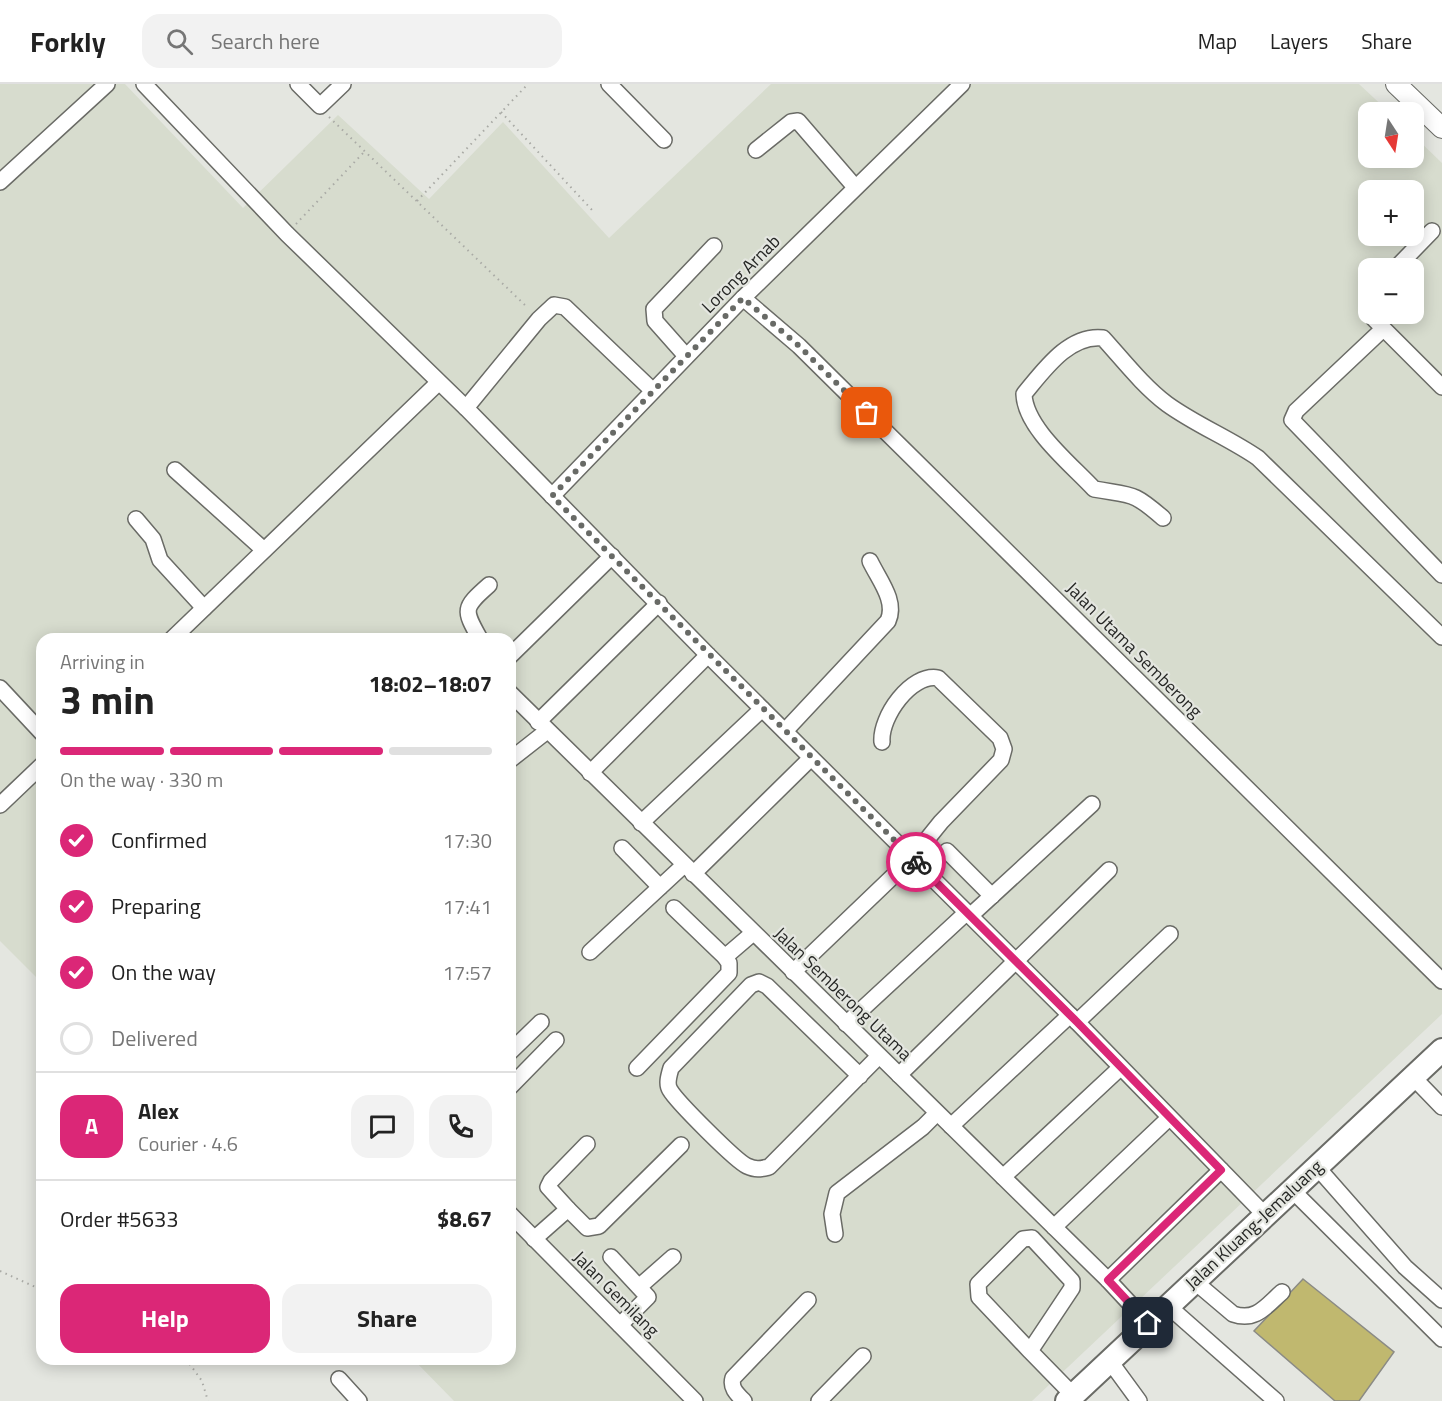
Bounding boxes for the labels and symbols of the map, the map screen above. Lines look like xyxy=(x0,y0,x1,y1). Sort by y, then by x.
north arrow xyxy=(1358,102,1424,168)
street label: Lorong Arnab xyxy=(695,228,786,319)
pin xyxy=(841,387,892,438)
street label: Jalan Utama Semberong xyxy=(1060,575,1209,724)
courier xyxy=(886,832,946,892)
street label: Jalan Semberong Utama xyxy=(768,920,919,1067)
street label: Jalan Kluang-Jemaluang xyxy=(1179,1153,1329,1296)
street label: Jalan Gemilang xyxy=(567,1244,666,1343)
pin xyxy=(1122,1297,1173,1348)

